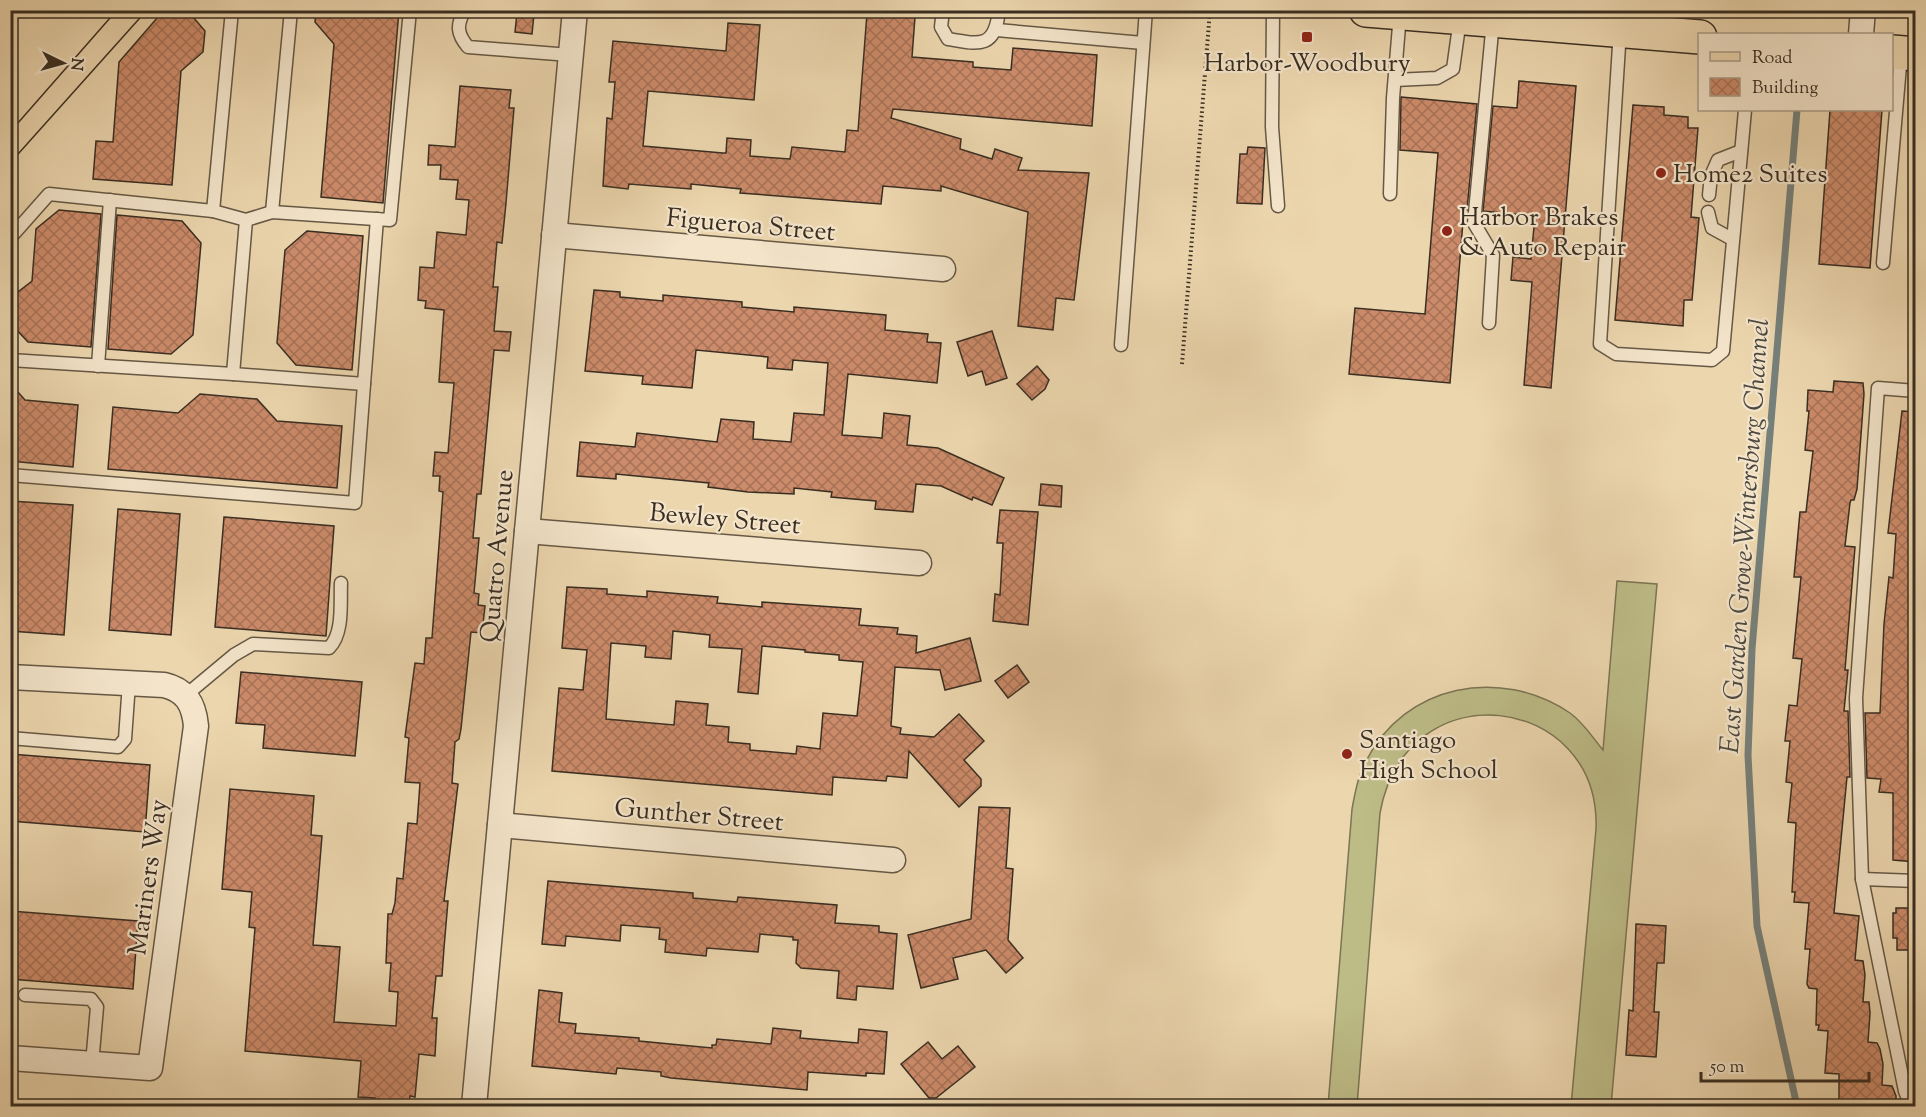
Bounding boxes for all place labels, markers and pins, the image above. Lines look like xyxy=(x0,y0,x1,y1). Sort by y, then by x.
marker: Harbor-Woodbury xyxy=(1300,30,1314,44)
place label: Harbor-Woodbury xyxy=(1203,46,1411,83)
place label: Home2 Suites xyxy=(1673,157,1828,194)
marker: Home2 Suites xyxy=(1654,166,1668,180)
place label: Harbor Brakes & Auto Repair xyxy=(1459,200,1626,267)
marker: Harbor Brakes & Auto Repair xyxy=(1440,224,1454,238)
place label: Santiago High School xyxy=(1359,723,1498,790)
marker: Santiago High School xyxy=(1340,747,1354,761)

